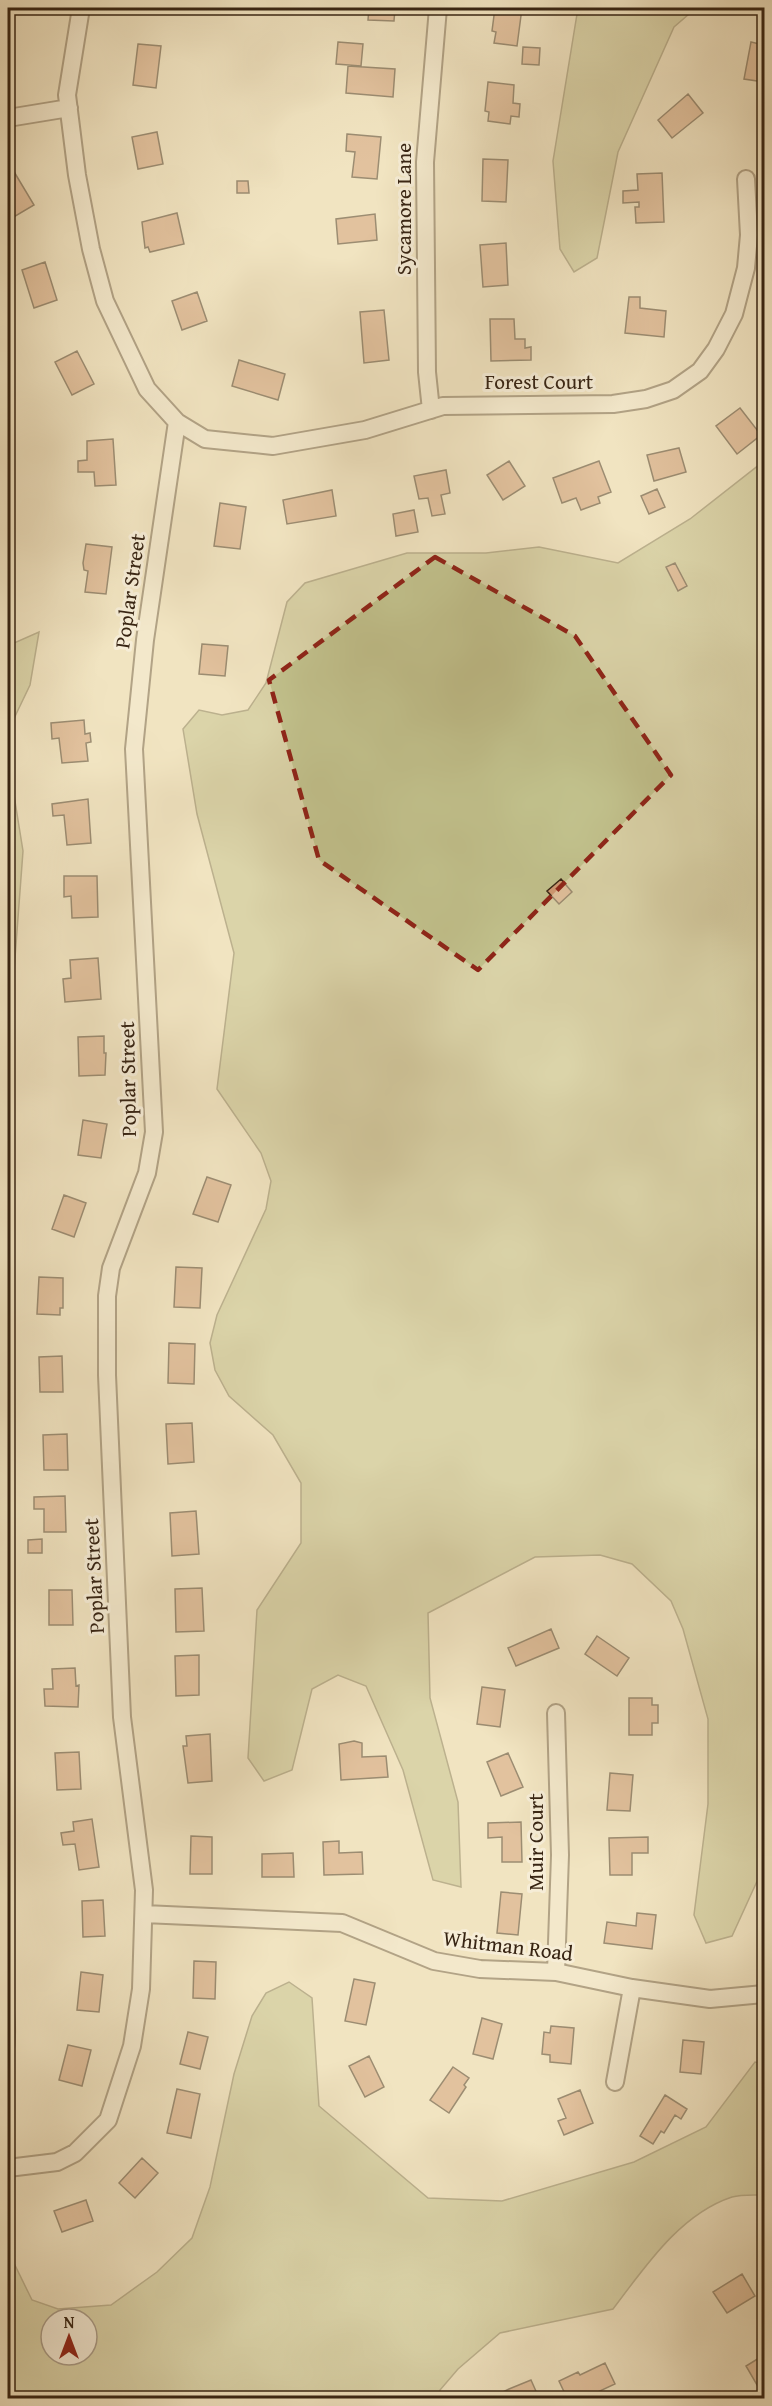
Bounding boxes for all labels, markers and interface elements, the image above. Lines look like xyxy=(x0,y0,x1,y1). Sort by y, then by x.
street label: Sycamore Lane xyxy=(388,143,419,275)
street label: Forest Court xyxy=(485,366,594,397)
street label: Poplar Street xyxy=(106,531,153,650)
street label: Poplar Street xyxy=(111,1020,144,1137)
street label: Poplar Street xyxy=(75,1517,112,1635)
street label: Muir Court xyxy=(520,1793,551,1891)
street label: Whitman Road xyxy=(441,1922,575,1969)
north arrow xyxy=(39,2307,99,2367)
text: N xyxy=(64,2310,75,2334)

